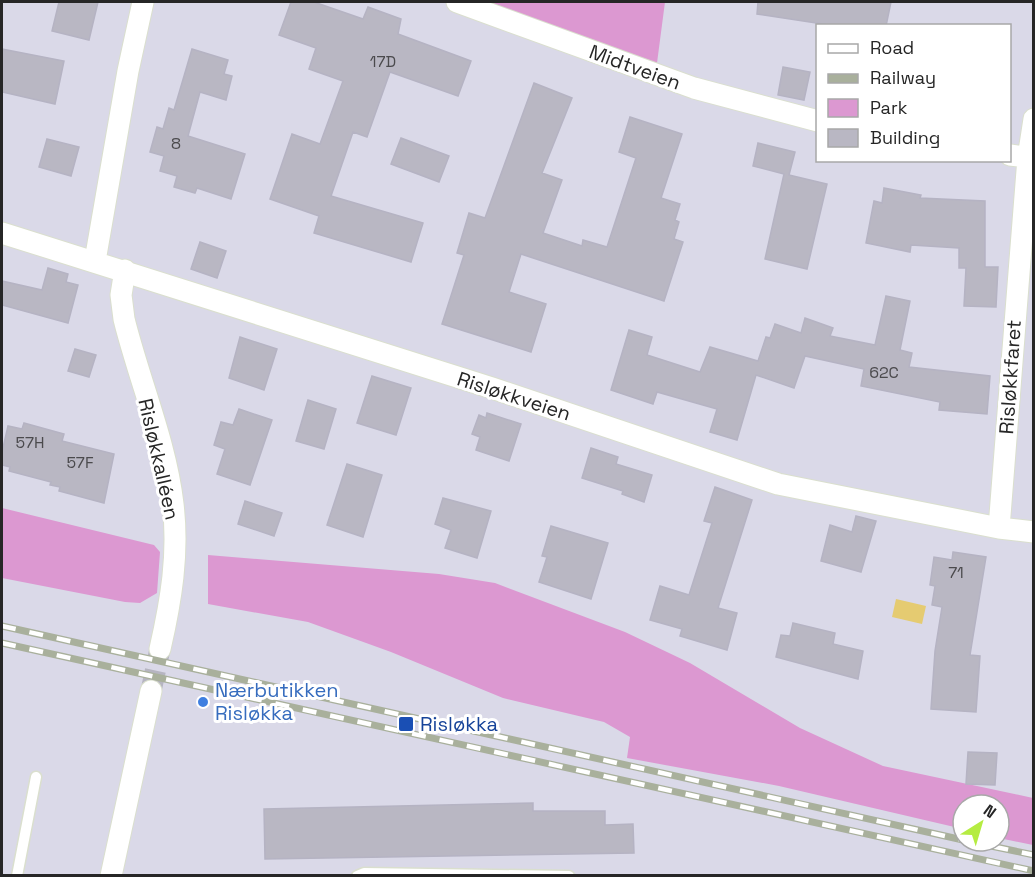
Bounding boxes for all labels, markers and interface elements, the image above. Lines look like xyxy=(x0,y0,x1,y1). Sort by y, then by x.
legend xyxy=(816,24,1011,162)
text: Road xyxy=(870,36,914,59)
street label: Midtveien xyxy=(586,38,684,96)
house number: 17D xyxy=(370,51,396,72)
text: Railway xyxy=(870,66,936,89)
text: Park xyxy=(870,96,908,119)
text: Building xyxy=(870,126,940,149)
house number: 8 xyxy=(171,133,181,154)
street label: Risløkkfaret xyxy=(993,319,1027,435)
house number: 62C xyxy=(869,362,899,383)
street label: Risløkkveien xyxy=(454,365,574,427)
street label: Risløkkalléen xyxy=(132,396,186,522)
house number: 57H xyxy=(16,432,44,453)
house number: 57F xyxy=(66,452,94,473)
house number: 71 xyxy=(948,562,964,583)
place label: Nærbutikken Risløkka xyxy=(215,677,339,726)
marker: Nærbutikken Risløkka xyxy=(196,695,210,709)
place label: Risløkka xyxy=(420,711,498,737)
marker: Risløkka xyxy=(397,715,415,733)
north arrow xyxy=(951,793,1011,853)
text: N xyxy=(979,800,1000,823)

